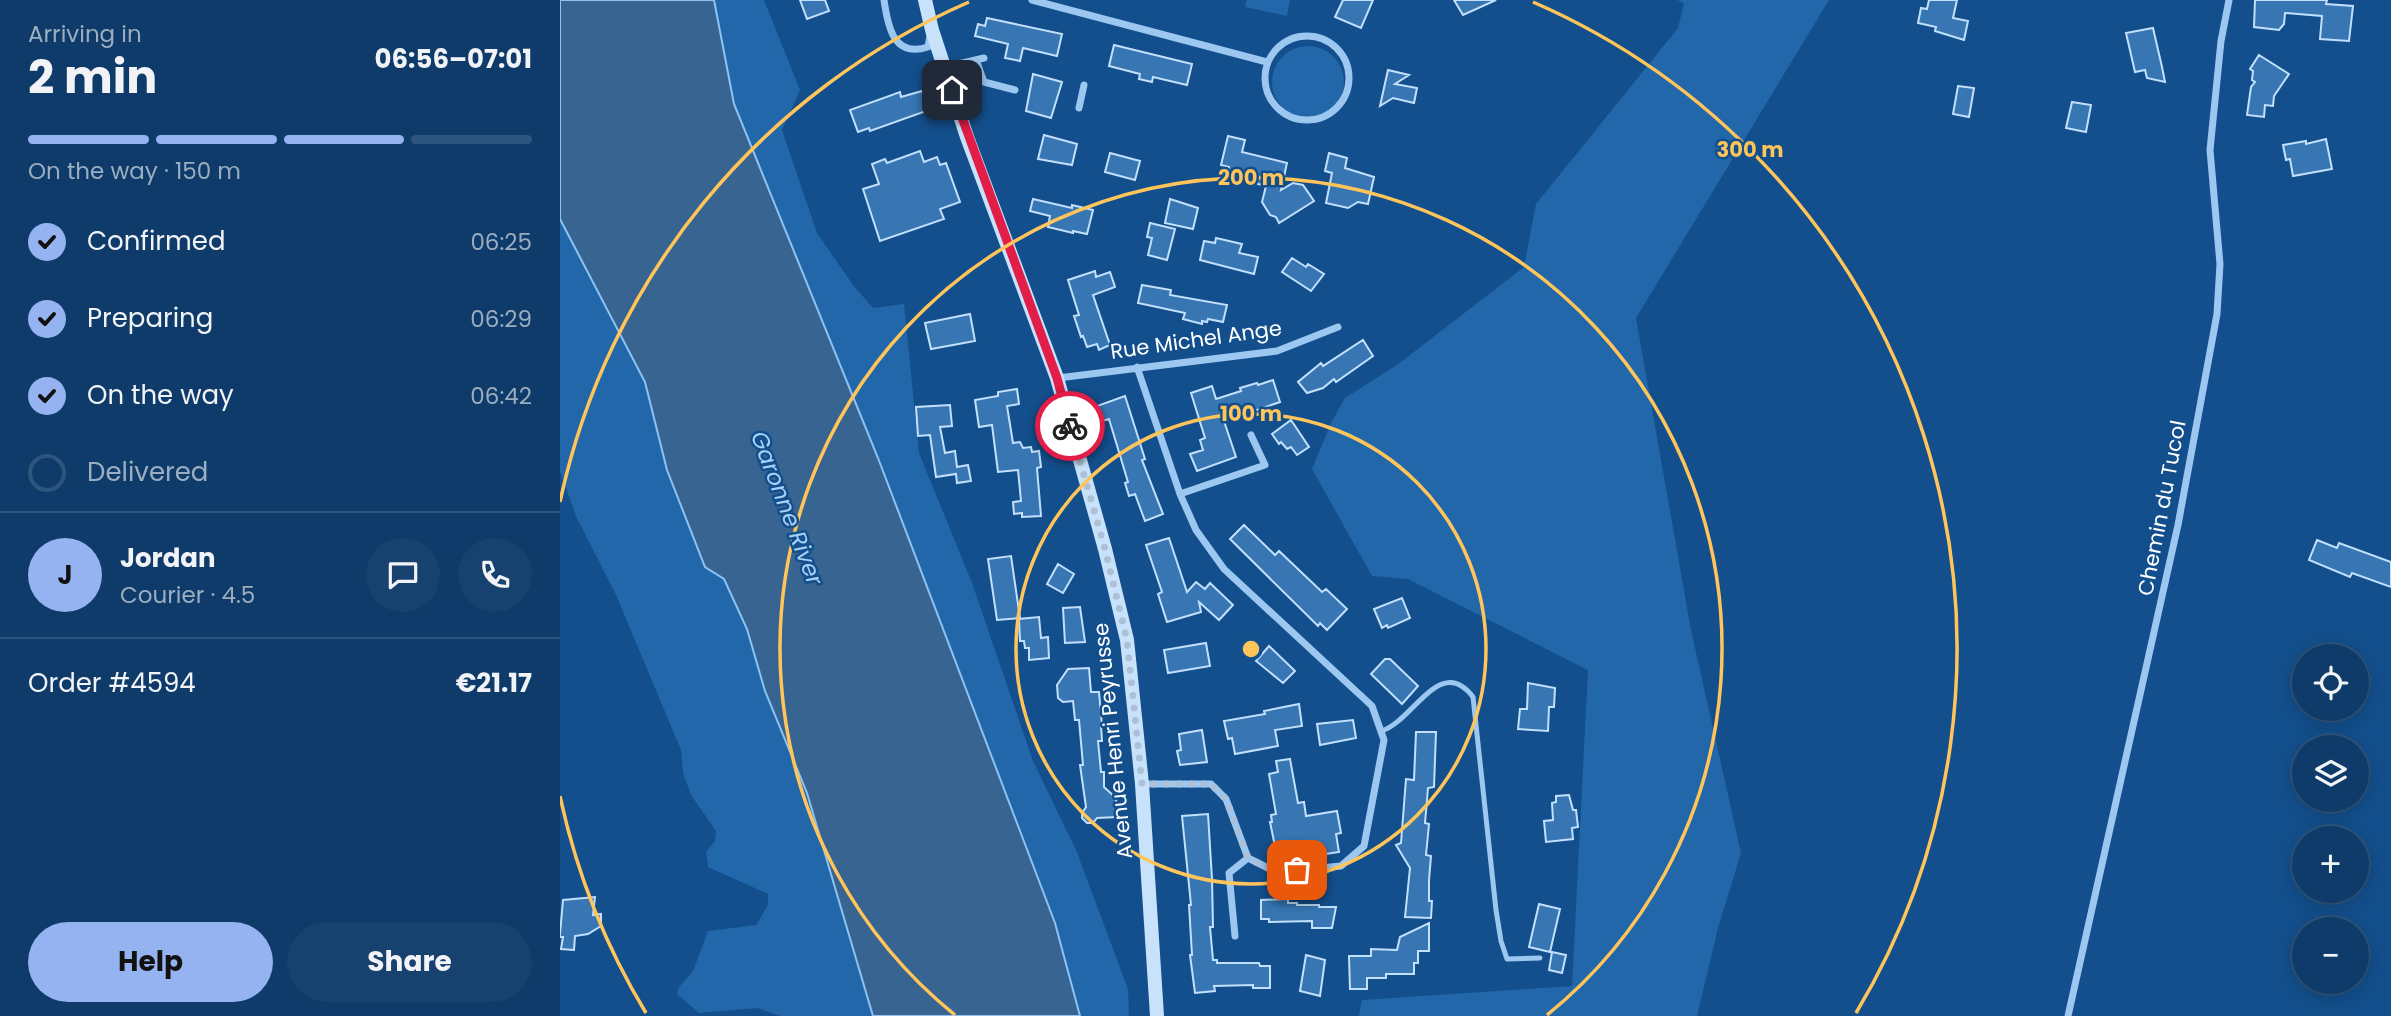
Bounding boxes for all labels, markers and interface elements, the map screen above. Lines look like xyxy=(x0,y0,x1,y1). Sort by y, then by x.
text: Arriving in xyxy=(28,18,142,50)
text: 06:56–07:01 xyxy=(375,41,532,77)
text: 2 min xyxy=(28,45,157,109)
pin xyxy=(922,60,982,120)
icon: home xyxy=(933,71,971,109)
text: 300 m xyxy=(1717,135,1783,164)
text: On the way · 150 m xyxy=(28,155,241,187)
text: 200 m xyxy=(1218,163,1284,192)
icon: check xyxy=(28,223,66,261)
text: Confirmed xyxy=(87,223,225,259)
text: 06:25 xyxy=(470,226,532,258)
icon: check xyxy=(28,300,66,338)
text: Preparing xyxy=(87,300,213,336)
text: 06:29 xyxy=(470,303,532,335)
street label: Rue Michel Ange xyxy=(1108,313,1284,366)
icon: check xyxy=(28,377,66,415)
text: On the way xyxy=(87,377,234,413)
text: 06:42 xyxy=(470,380,532,412)
courier xyxy=(1035,391,1105,461)
text: 100 m xyxy=(1220,399,1282,428)
icon: bike xyxy=(1051,407,1089,445)
street label: Chemin du Tucol xyxy=(2130,418,2193,598)
water label: Garonne River xyxy=(743,426,832,591)
text: Delivered xyxy=(87,454,208,490)
button: chat xyxy=(366,538,440,612)
button: phone xyxy=(458,538,532,612)
text: Jordan xyxy=(120,540,216,576)
text: J xyxy=(57,557,73,593)
text: Courier · 4.5 xyxy=(120,579,255,611)
street label: Avenue Henri Peyrusse xyxy=(1086,622,1139,861)
centre of rings xyxy=(1239,637,1263,661)
map controls xyxy=(2292,644,2369,994)
button: locate xyxy=(2292,644,2369,721)
text: Order #4594 xyxy=(28,665,196,701)
text: €21.17 xyxy=(456,665,532,701)
button: layers xyxy=(2292,735,2369,812)
button: + xyxy=(2292,826,2369,903)
pin xyxy=(1267,840,1327,900)
icon: bag xyxy=(1278,851,1316,889)
button: − xyxy=(2292,917,2369,994)
button: Help xyxy=(28,922,273,1002)
button: Share xyxy=(287,922,532,1002)

